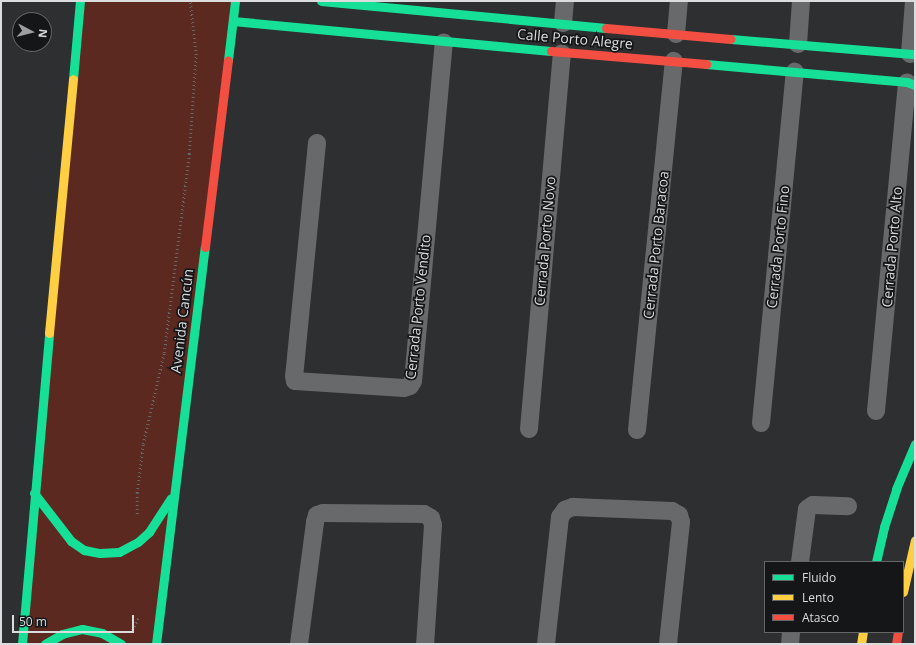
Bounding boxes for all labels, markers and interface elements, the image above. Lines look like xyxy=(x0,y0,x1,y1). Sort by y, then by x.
north arrow xyxy=(12,12,52,52)
street label: Calle Porto Alegre xyxy=(516,26,634,52)
text: N xyxy=(35,28,51,39)
street label: Cerrada Porto Baracoa xyxy=(640,170,672,320)
street label: Cerrada Porto Novo xyxy=(531,176,559,306)
street label: Cerrada Porto Fino xyxy=(763,185,793,309)
street label: Cerrada Porto Alto xyxy=(878,186,906,308)
street label: Cerrada Porto Vendito xyxy=(402,234,434,380)
street label: Avenida Cancún xyxy=(167,268,197,374)
legend xyxy=(764,561,904,633)
text: Fluido xyxy=(802,569,836,586)
text: Lento xyxy=(802,589,834,606)
scale bar xyxy=(14,607,136,633)
text: Atasco xyxy=(802,609,839,626)
text: 50 m xyxy=(19,613,47,630)

